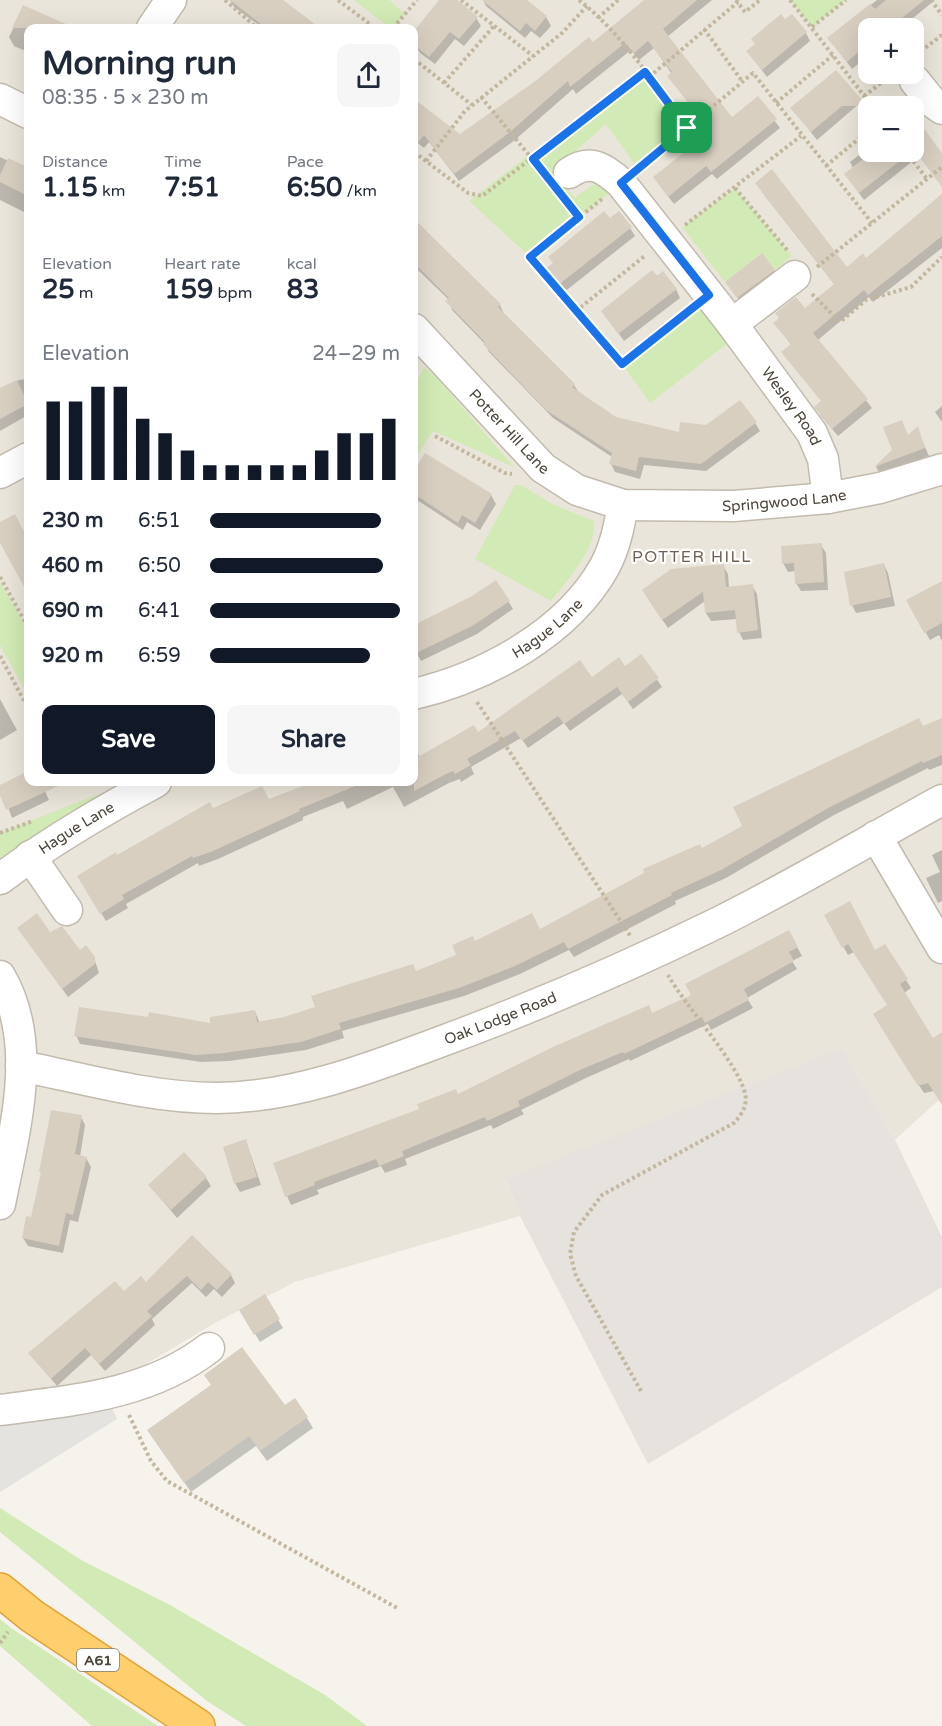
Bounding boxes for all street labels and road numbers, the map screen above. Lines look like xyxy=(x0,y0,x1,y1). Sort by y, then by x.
street label: Wesley Road xyxy=(758,364,825,448)
street label: Potter Hill Lane xyxy=(465,385,552,478)
street label: Springwood Lane xyxy=(722,486,848,515)
street label: Hague Lane xyxy=(509,595,586,662)
street label: Hague Lane xyxy=(35,798,117,858)
street label: Oak Lodge Road xyxy=(442,988,559,1049)
road number: A61 xyxy=(77,1649,119,1671)

